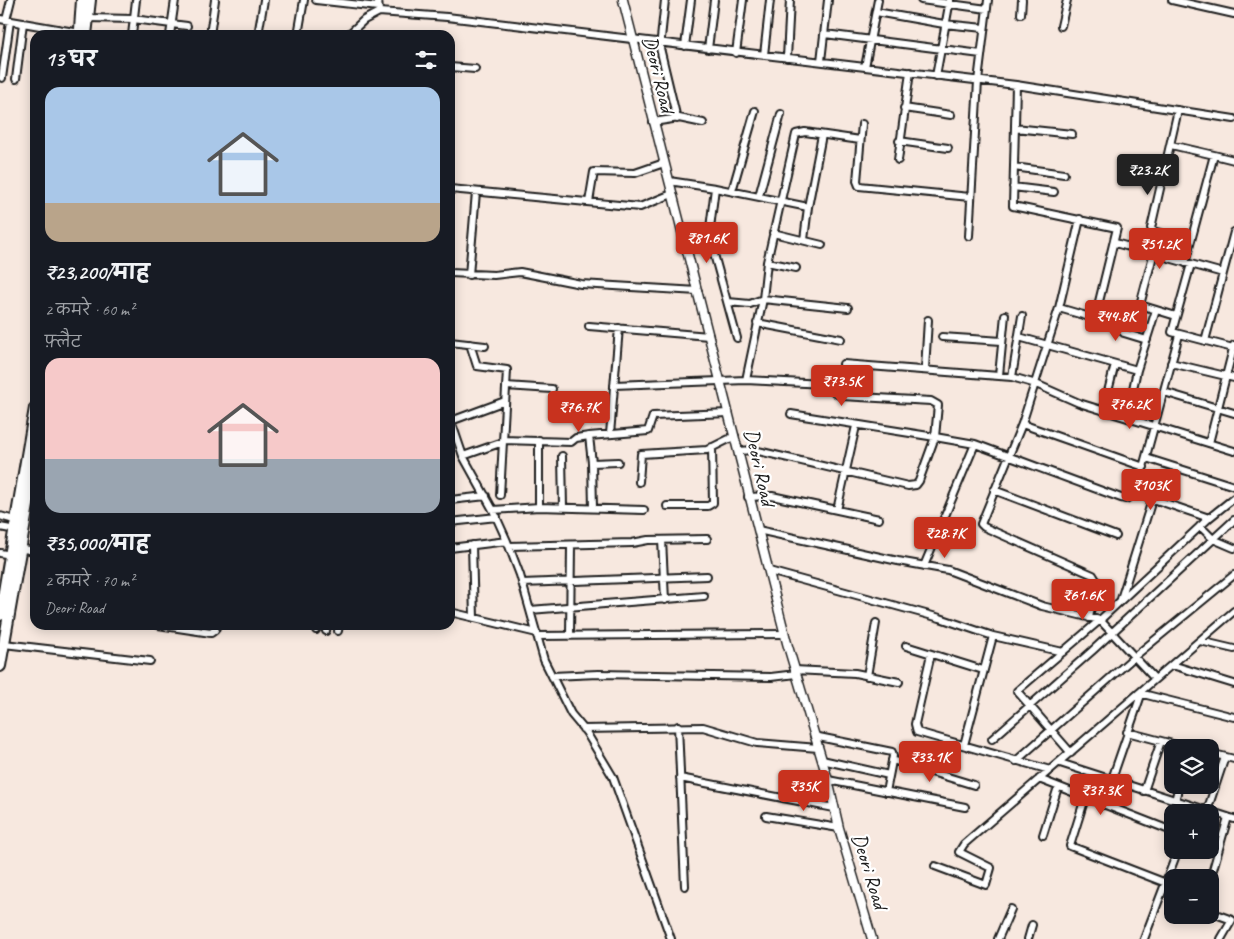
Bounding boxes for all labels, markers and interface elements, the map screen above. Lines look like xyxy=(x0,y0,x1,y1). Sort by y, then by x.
street label: Deori Road xyxy=(637,33,682,118)
text: 13 घर xyxy=(45,46,97,72)
icon: filters xyxy=(412,46,440,74)
icon: home xyxy=(198,119,288,209)
pin: ₹23.2K xyxy=(1107,154,1189,196)
text: ₹23.2K xyxy=(1128,160,1168,180)
pin: ₹81.6K xyxy=(666,222,748,264)
text: ₹81.6K xyxy=(687,228,727,248)
pin: ₹51.2K xyxy=(1119,228,1201,270)
text: ₹51.2K xyxy=(1140,234,1180,254)
text: ₹23,200/माह xyxy=(45,259,150,285)
text: 2 कमरे · 60 m² xyxy=(45,300,134,320)
pin: ₹44.8K xyxy=(1075,300,1157,342)
text: ₹44.8K xyxy=(1096,306,1136,326)
text: फ़्लैट xyxy=(45,332,81,352)
pin: ₹73.5K xyxy=(801,364,883,407)
text: ₹73.5K xyxy=(822,371,862,391)
pin: ₹76.2K xyxy=(1089,388,1171,430)
icon: home xyxy=(198,390,288,480)
pin: ₹76.7K xyxy=(538,390,620,433)
text: ₹76.2K xyxy=(1110,394,1150,414)
text: ₹76.7K xyxy=(559,397,599,417)
street label: Deori Road xyxy=(739,426,782,511)
pin: ₹103K xyxy=(1116,468,1186,511)
text: ₹103K xyxy=(1133,475,1169,495)
pin: ₹28.7K xyxy=(904,516,986,559)
text: ₹28.7K xyxy=(925,523,965,543)
text: ₹35,000/माह xyxy=(45,530,149,556)
text: 2 कमरे · 70 m² xyxy=(45,571,134,591)
pin: ₹61.6K xyxy=(1042,578,1124,621)
text: ₹61.6K xyxy=(1063,585,1103,605)
text: Deori Road xyxy=(45,598,104,618)
map controls xyxy=(1164,739,1219,924)
button: layers xyxy=(1164,739,1219,794)
pin: ₹33.1K xyxy=(889,740,971,783)
text: ₹33.1K xyxy=(910,747,950,767)
pin: ₹35K xyxy=(774,770,834,812)
pin: ₹37.3K xyxy=(1060,774,1142,816)
text: ₹35K xyxy=(789,776,819,796)
text: ₹37.3K xyxy=(1081,780,1121,800)
button: + xyxy=(1164,804,1219,859)
street label: Deori Road xyxy=(846,830,895,916)
button: − xyxy=(1164,869,1219,924)

